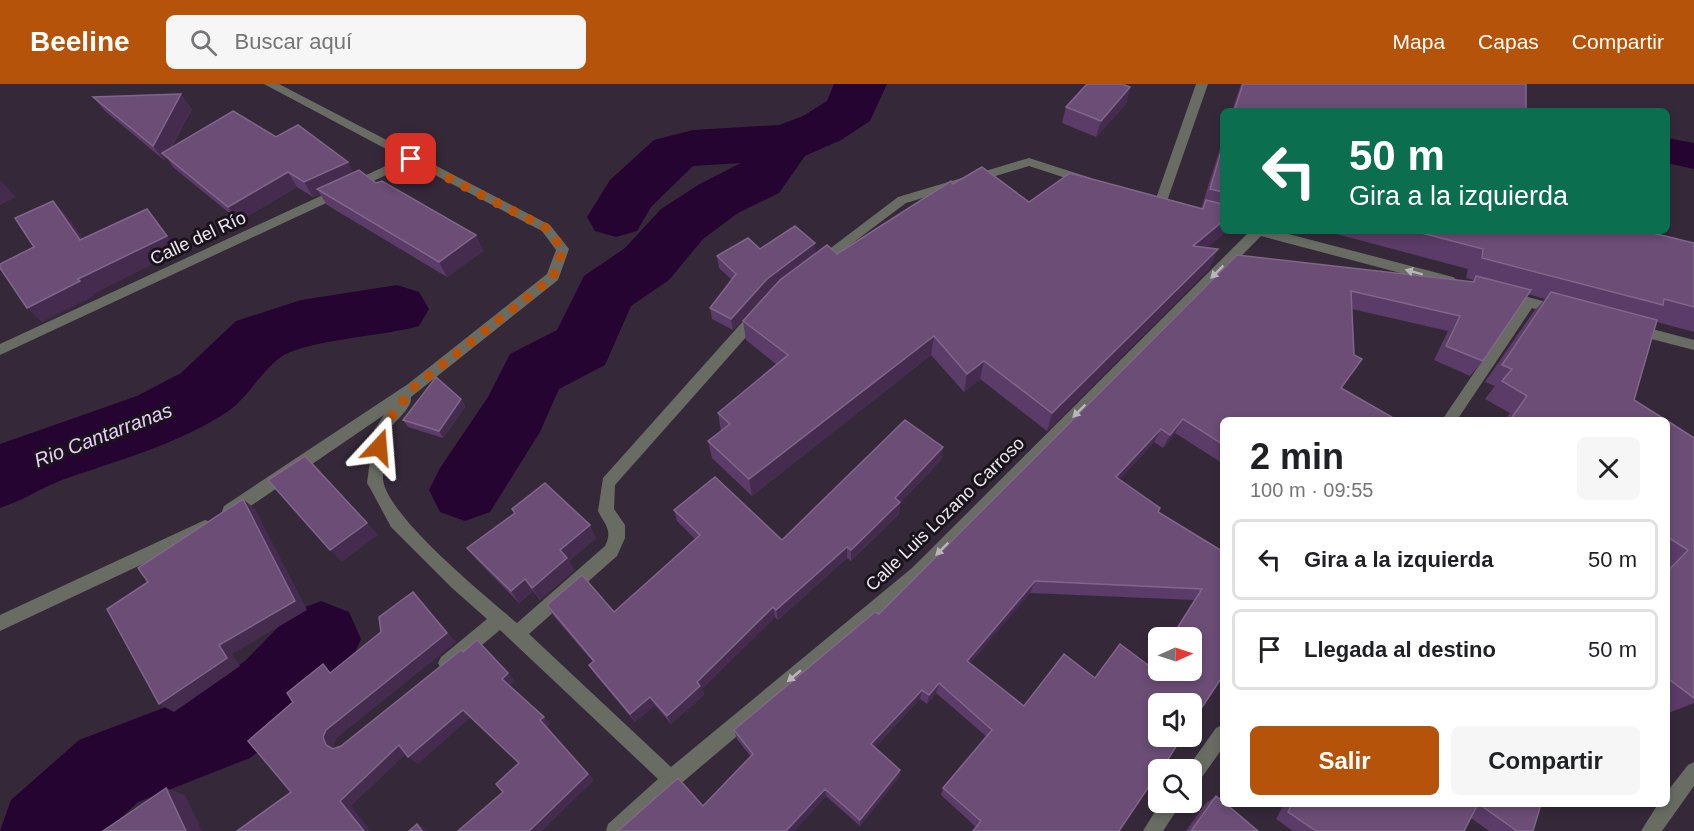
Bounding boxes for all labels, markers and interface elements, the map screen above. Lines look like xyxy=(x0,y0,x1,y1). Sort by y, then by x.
search box xyxy=(166,15,586,69)
text: Beeline xyxy=(30,26,130,57)
icon: search xyxy=(187,26,220,59)
text: Buscar aquí xyxy=(235,29,352,54)
text: Mapa xyxy=(1393,30,1445,53)
text: Capas xyxy=(1478,30,1539,53)
text: Compartir xyxy=(1572,30,1664,53)
icon: left xyxy=(1250,132,1328,210)
text: 50 m xyxy=(1349,132,1445,179)
pin xyxy=(385,133,436,184)
icon: arrive xyxy=(394,142,427,175)
text: Gira a la izquierda xyxy=(1349,181,1568,211)
street label: Calle del Río xyxy=(147,207,249,269)
one-way arrow xyxy=(1210,265,1224,279)
one-way arrow xyxy=(1405,267,1423,276)
water label: Rio Cantarranas xyxy=(31,399,175,471)
one-way arrow xyxy=(1072,403,1086,418)
position arrow xyxy=(347,415,411,479)
street label: Calle Luis Lozano Carroso xyxy=(862,433,1028,595)
text: 2 min xyxy=(1250,436,1344,477)
button: close xyxy=(1577,437,1640,500)
text: 100 m · 09:55 xyxy=(1250,479,1373,501)
one-way arrow xyxy=(934,542,949,556)
icon: left xyxy=(1253,543,1286,576)
text: Gira a la izquierda xyxy=(1304,547,1494,572)
text: 50 m xyxy=(1588,547,1637,572)
north arrow xyxy=(1148,627,1202,681)
map controls xyxy=(1148,627,1202,813)
icon: arrive xyxy=(1253,633,1286,666)
text: Llegada al destino xyxy=(1304,637,1496,662)
text: 50 m xyxy=(1588,637,1637,662)
one-way arrow xyxy=(786,670,802,683)
button: sound xyxy=(1148,693,1202,747)
button: Salir xyxy=(1250,726,1439,795)
button: Compartir xyxy=(1451,726,1640,795)
button: search xyxy=(1148,759,1202,813)

